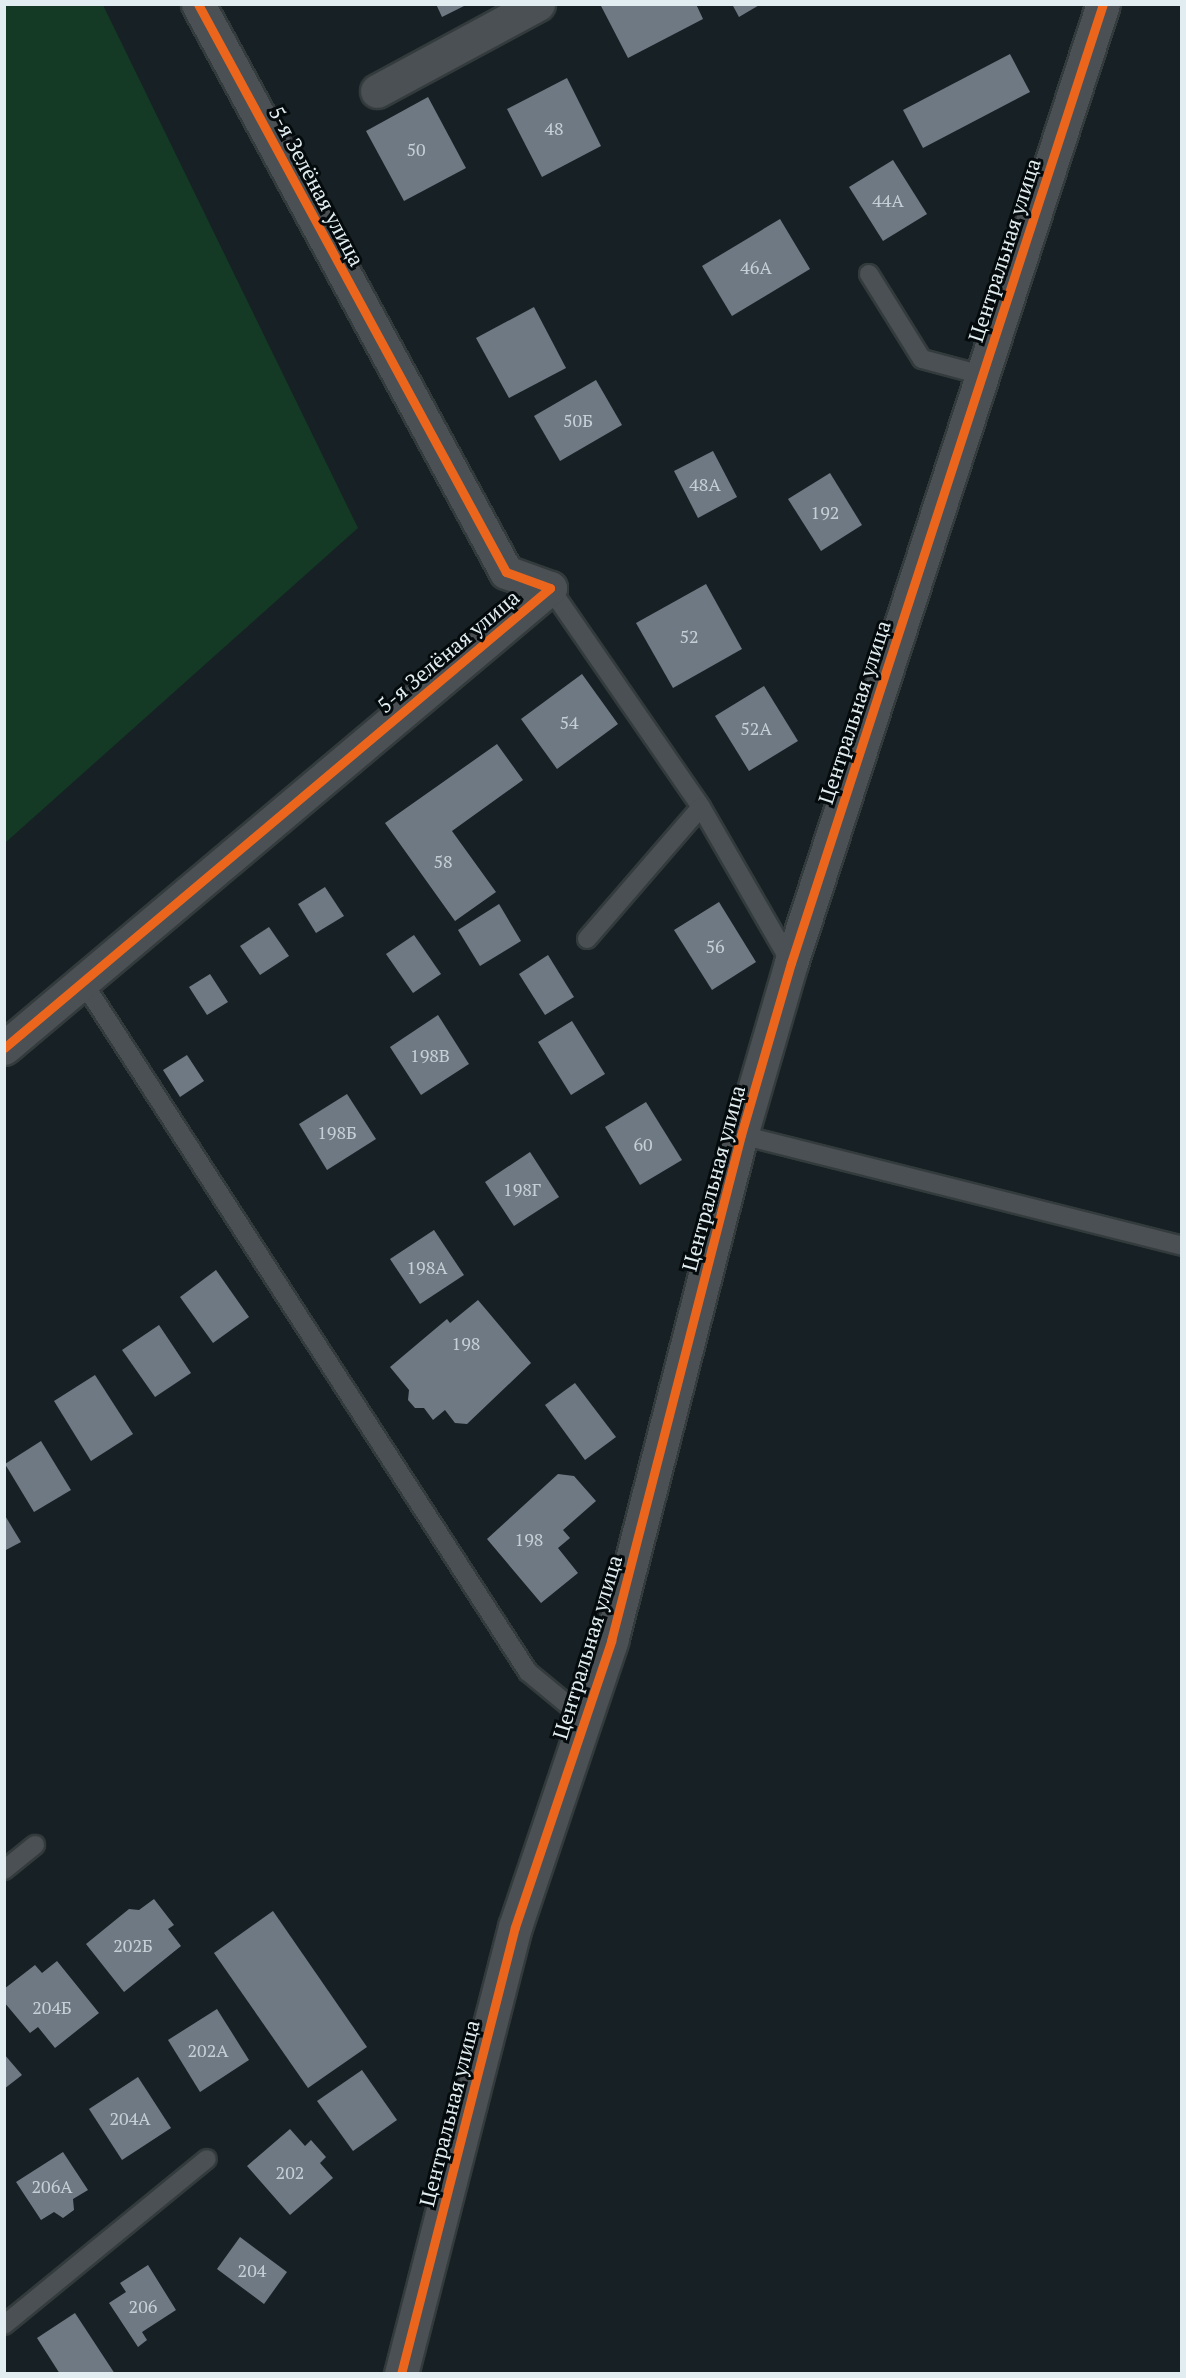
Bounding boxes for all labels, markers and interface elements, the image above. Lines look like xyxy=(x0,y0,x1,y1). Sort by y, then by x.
street label: 5-я Зелёная улица xyxy=(264,102,370,270)
house number: 48 xyxy=(544,117,564,139)
house number: 50 xyxy=(406,138,426,160)
street label: Центральная улица xyxy=(962,155,1046,345)
house number: 44А xyxy=(872,189,904,211)
house number: 46А xyxy=(740,256,772,278)
house number: 50Б xyxy=(563,409,593,431)
house number: 48А xyxy=(689,473,721,495)
house number: 192 xyxy=(811,501,839,523)
street label: 5-я Зелёная улица xyxy=(372,584,524,718)
street label: Центральная улица xyxy=(812,617,896,807)
house number: 52 xyxy=(679,625,699,647)
house number: 54 xyxy=(559,711,579,733)
house number: 52А xyxy=(740,717,772,739)
house number: 58 xyxy=(433,850,453,872)
house number: 56 xyxy=(705,935,725,957)
house number: 198В xyxy=(410,1044,450,1066)
street label: Центральная улица xyxy=(676,1082,750,1274)
house number: 198Б xyxy=(317,1121,357,1143)
house number: 60 xyxy=(633,1133,653,1155)
house number: 198Г xyxy=(503,1178,541,1200)
house number: 198А xyxy=(406,1256,448,1278)
house number: 198 xyxy=(452,1332,480,1354)
house number: 198 xyxy=(515,1528,543,1550)
street label: Центральная улица xyxy=(547,1552,627,1742)
house number: 202Б xyxy=(113,1934,153,1956)
house number: 204Б xyxy=(32,1996,72,2018)
street label: Центральная улица xyxy=(414,2017,484,2209)
house number: 202А xyxy=(187,2039,229,2061)
house number: 204А xyxy=(109,2107,151,2129)
house number: 202 xyxy=(276,2161,304,2183)
house number: 206А xyxy=(31,2175,73,2197)
house number: 204 xyxy=(238,2259,266,2281)
house number: 206 xyxy=(129,2295,157,2317)

